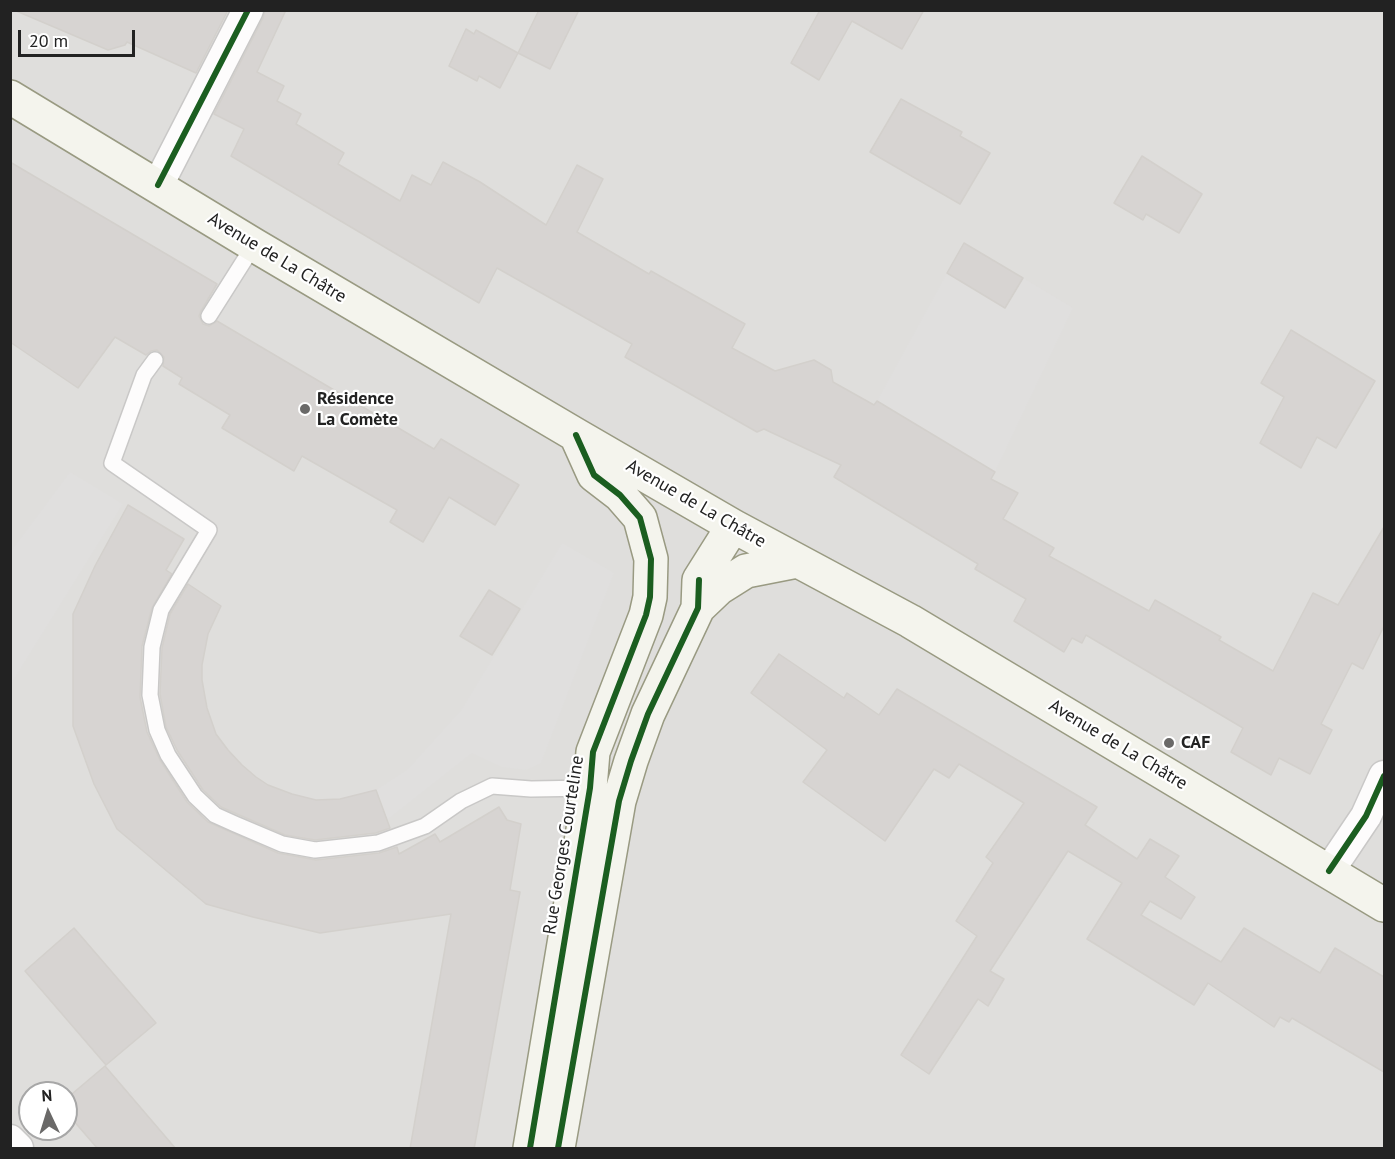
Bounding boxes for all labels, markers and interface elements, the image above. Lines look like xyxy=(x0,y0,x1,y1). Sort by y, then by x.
scale bar xyxy=(21,18,138,56)
text: 20 m xyxy=(29,29,68,52)
street label: Avenue de La Châtre xyxy=(204,208,350,308)
place label: Résidence La Comète xyxy=(317,388,398,430)
marker: Résidence La Comète xyxy=(298,402,312,416)
street label: Avenue de La Châtre xyxy=(622,455,770,553)
street label: Avenue de La Châtre xyxy=(1045,695,1191,795)
place label: CAF xyxy=(1181,732,1210,754)
marker: CAF xyxy=(1162,736,1176,750)
street label: Rue Georges Courteline xyxy=(539,754,589,936)
north arrow xyxy=(18,1081,78,1141)
text: N xyxy=(41,1085,53,1105)

